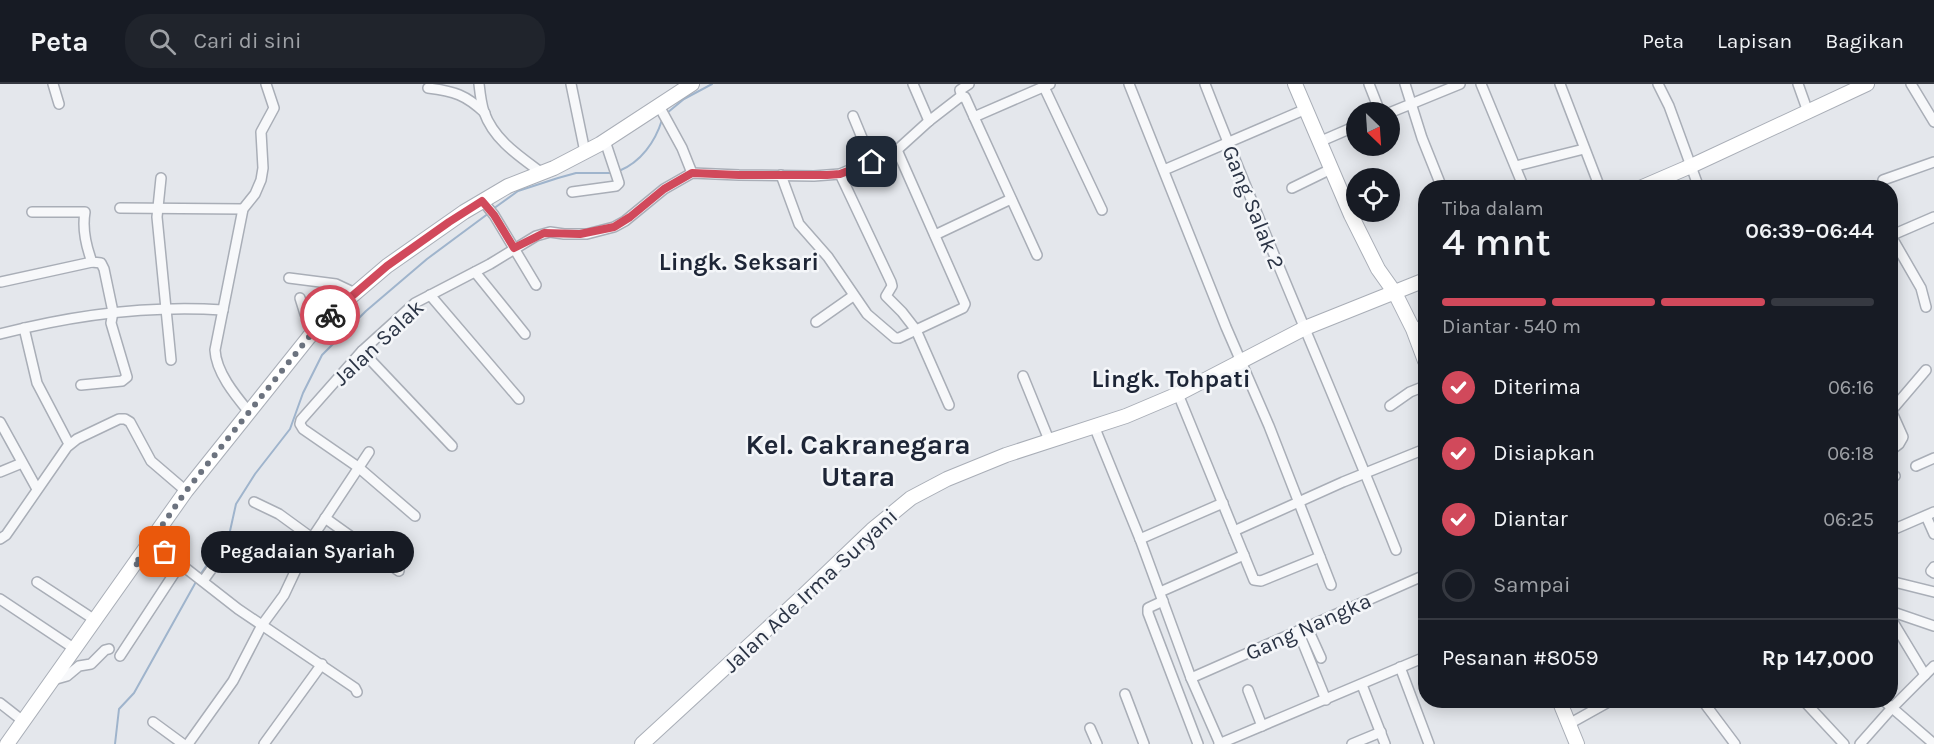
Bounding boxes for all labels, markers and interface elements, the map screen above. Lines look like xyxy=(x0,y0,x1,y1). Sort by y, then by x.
search box xyxy=(125,14,545,68)
text: Peta xyxy=(30,25,89,58)
icon: search xyxy=(146,25,179,58)
text: Cari di sini xyxy=(194,28,302,54)
text: Peta xyxy=(1642,29,1684,53)
text: Lapisan xyxy=(1717,29,1792,53)
text: Bagikan xyxy=(1825,29,1904,53)
north arrow xyxy=(1346,102,1400,156)
map controls xyxy=(1346,102,1400,222)
pin xyxy=(846,136,897,187)
street label: Gang Salak 2 xyxy=(1216,142,1290,273)
icon: home xyxy=(855,145,888,178)
button: locate xyxy=(1346,168,1400,222)
text: Tiba dalam xyxy=(1442,197,1544,220)
text: 06:39–06:44 xyxy=(1745,218,1874,244)
text: 4 mnt xyxy=(1442,219,1551,265)
district label: Lingk. Seksari xyxy=(659,248,819,276)
courier xyxy=(300,285,360,345)
street label: Jalan Salak xyxy=(328,294,429,391)
icon: bike xyxy=(314,299,347,332)
text: Diantar · 540 m xyxy=(1442,315,1581,338)
district label: Lingk. Tohpati xyxy=(1091,365,1251,393)
icon: check xyxy=(1442,371,1475,404)
text: Diterima xyxy=(1493,374,1581,400)
text: 06:16 xyxy=(1828,376,1874,399)
district label: Kel. Cakranegara Utara xyxy=(745,428,971,493)
icon: check xyxy=(1442,437,1475,470)
text: Disiapkan xyxy=(1493,440,1595,466)
text: 06:18 xyxy=(1827,442,1874,465)
street label: Jalan Ade Irma Suryani xyxy=(718,503,903,678)
icon: check xyxy=(1442,503,1475,536)
text: Diantar xyxy=(1493,506,1568,532)
text: 06:25 xyxy=(1823,508,1874,531)
pin xyxy=(139,526,190,577)
callout: Pegadaian Syariah xyxy=(201,531,414,573)
icon: bag xyxy=(148,535,181,568)
text: Pegadaian Syariah xyxy=(220,540,395,563)
text: Sampai xyxy=(1493,572,1571,598)
street label: Gang Nangka xyxy=(1242,588,1375,666)
text: Pesanan #8059 xyxy=(1442,645,1599,671)
text: Rp 147,000 xyxy=(1762,645,1874,671)

